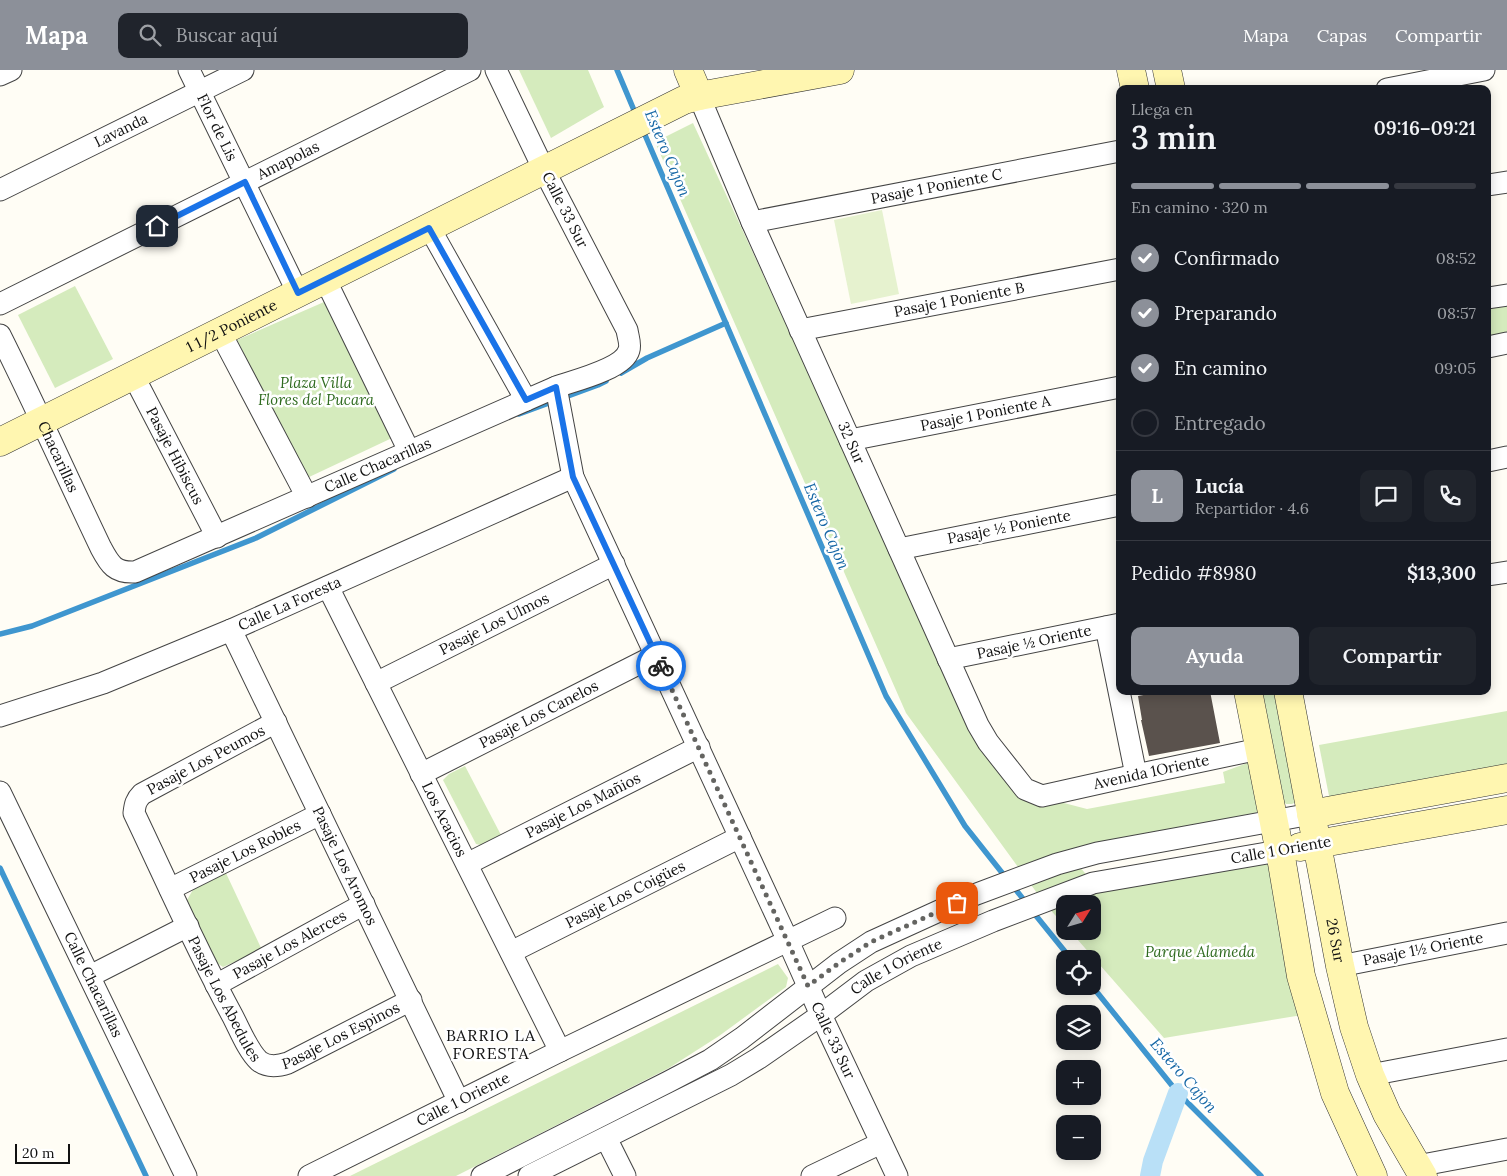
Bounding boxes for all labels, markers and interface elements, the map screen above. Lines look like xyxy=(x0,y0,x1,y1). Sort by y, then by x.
search box xyxy=(118,13,468,58)
text: Mapa xyxy=(25,20,88,51)
icon: search xyxy=(136,21,164,49)
text: Buscar aquí xyxy=(176,23,278,47)
text: Mapa xyxy=(1243,24,1289,47)
text: Capas xyxy=(1317,24,1367,47)
text: Compartir xyxy=(1395,24,1482,47)
street label: Flor de Lis xyxy=(193,91,242,164)
text: Llega en xyxy=(1131,99,1193,119)
water label: Estero Cajon xyxy=(641,107,695,200)
street label: Lavanda xyxy=(91,108,151,151)
text: 09:16–09:21 xyxy=(1374,116,1476,140)
text: 3 min xyxy=(1131,117,1217,158)
street label: Amapolas xyxy=(253,137,322,184)
street label: Pasaje 1 Poniente C xyxy=(869,164,1004,208)
street label: Calle 33 Sur xyxy=(538,168,593,252)
text: En camino · 320 m xyxy=(1131,197,1268,217)
pin xyxy=(136,205,178,247)
icon: home xyxy=(143,212,171,240)
icon: check xyxy=(1131,244,1159,272)
text: Confirmado xyxy=(1174,246,1279,270)
text: 08:52 xyxy=(1436,248,1476,268)
street label: Pasaje 1 Poniente B xyxy=(892,277,1026,321)
street label: 1 1/2 Poniente xyxy=(183,295,280,356)
icon: check xyxy=(1131,299,1159,327)
text: Preparando xyxy=(1174,301,1277,325)
text: 08:57 xyxy=(1437,303,1476,323)
icon: check xyxy=(1131,354,1159,382)
text: En camino xyxy=(1174,356,1267,380)
text: 09:05 xyxy=(1434,358,1476,378)
park label: Plaza Villa Flores del Pucara xyxy=(258,373,375,409)
street label: Pasaje 1 Poniente A xyxy=(919,391,1053,435)
street label: Pasaje Hibiscus xyxy=(142,404,208,508)
text: Entregado xyxy=(1174,411,1266,435)
street label: Chacarillas xyxy=(34,418,83,495)
street label: 32 Sur xyxy=(834,419,870,467)
street label: Calle Chacarillas xyxy=(321,433,434,497)
button: chat xyxy=(1360,470,1412,522)
button: phone xyxy=(1424,470,1476,522)
text: Lucía xyxy=(1195,474,1244,498)
water label: Estero Cajon xyxy=(800,480,854,573)
text: L xyxy=(1151,484,1163,508)
text: Repartidor · 4.6 xyxy=(1195,498,1309,518)
street label: Pasaje ½ Poniente xyxy=(946,505,1072,548)
text: Pedido #8980 xyxy=(1131,561,1256,585)
text: $13,300 xyxy=(1407,561,1476,585)
street label: Calle La Foresta xyxy=(235,572,344,635)
street label: Pasaje Los Ulmos xyxy=(436,588,552,659)
street label: Pasaje ½ Oriente xyxy=(975,620,1093,663)
button: Ayuda xyxy=(1131,627,1299,685)
button: Compartir xyxy=(1309,627,1476,685)
courier xyxy=(636,641,686,691)
icon: bike xyxy=(647,652,675,680)
street label: Pasaje Los Canelos xyxy=(476,676,601,752)
street label: Pasaje Los Peumos xyxy=(144,720,268,799)
street label: Avenida 1Oriente xyxy=(1091,750,1211,793)
street label: Pasaje Los Mañios xyxy=(522,768,644,842)
street label: Los Acacios xyxy=(418,779,471,860)
street label: Pasaje Los Aromos xyxy=(309,803,382,928)
street label: Pasaje Los Robles xyxy=(186,815,304,887)
street label: Calle 1 Oriente xyxy=(1229,831,1333,868)
street label: Pasaje Los Coigües xyxy=(562,856,688,932)
pin xyxy=(936,882,978,924)
icon: bag xyxy=(943,889,971,917)
north arrow xyxy=(1056,895,1101,940)
map controls xyxy=(1056,895,1101,1160)
street label: Pasaje Los Alerces xyxy=(229,905,350,983)
street label: 26 Sur xyxy=(1322,917,1349,965)
street label: Calle Chacarillas xyxy=(60,928,127,1040)
street label: Pasaje 1½ Oriente xyxy=(1361,928,1485,969)
street label: Pasaje Los Abedules xyxy=(184,933,265,1066)
street label: Calle 1 Oriente xyxy=(846,934,945,999)
park label: Parque Alameda xyxy=(1145,942,1256,961)
button: locate xyxy=(1056,950,1101,995)
street label: Pasaje Los Espinos xyxy=(279,997,403,1073)
street label: Calle 33 Sur xyxy=(807,999,860,1082)
button: layers xyxy=(1056,1005,1101,1050)
district label: BARRIO LA FORESTA xyxy=(446,1025,536,1063)
water label: Estero Cajon xyxy=(1146,1034,1222,1117)
button: + xyxy=(1056,1060,1101,1105)
street label: Calle 1 Oriente xyxy=(413,1068,512,1130)
button: − xyxy=(1056,1115,1101,1160)
scale bar xyxy=(15,1141,70,1164)
text: 20 m xyxy=(22,1144,54,1162)

